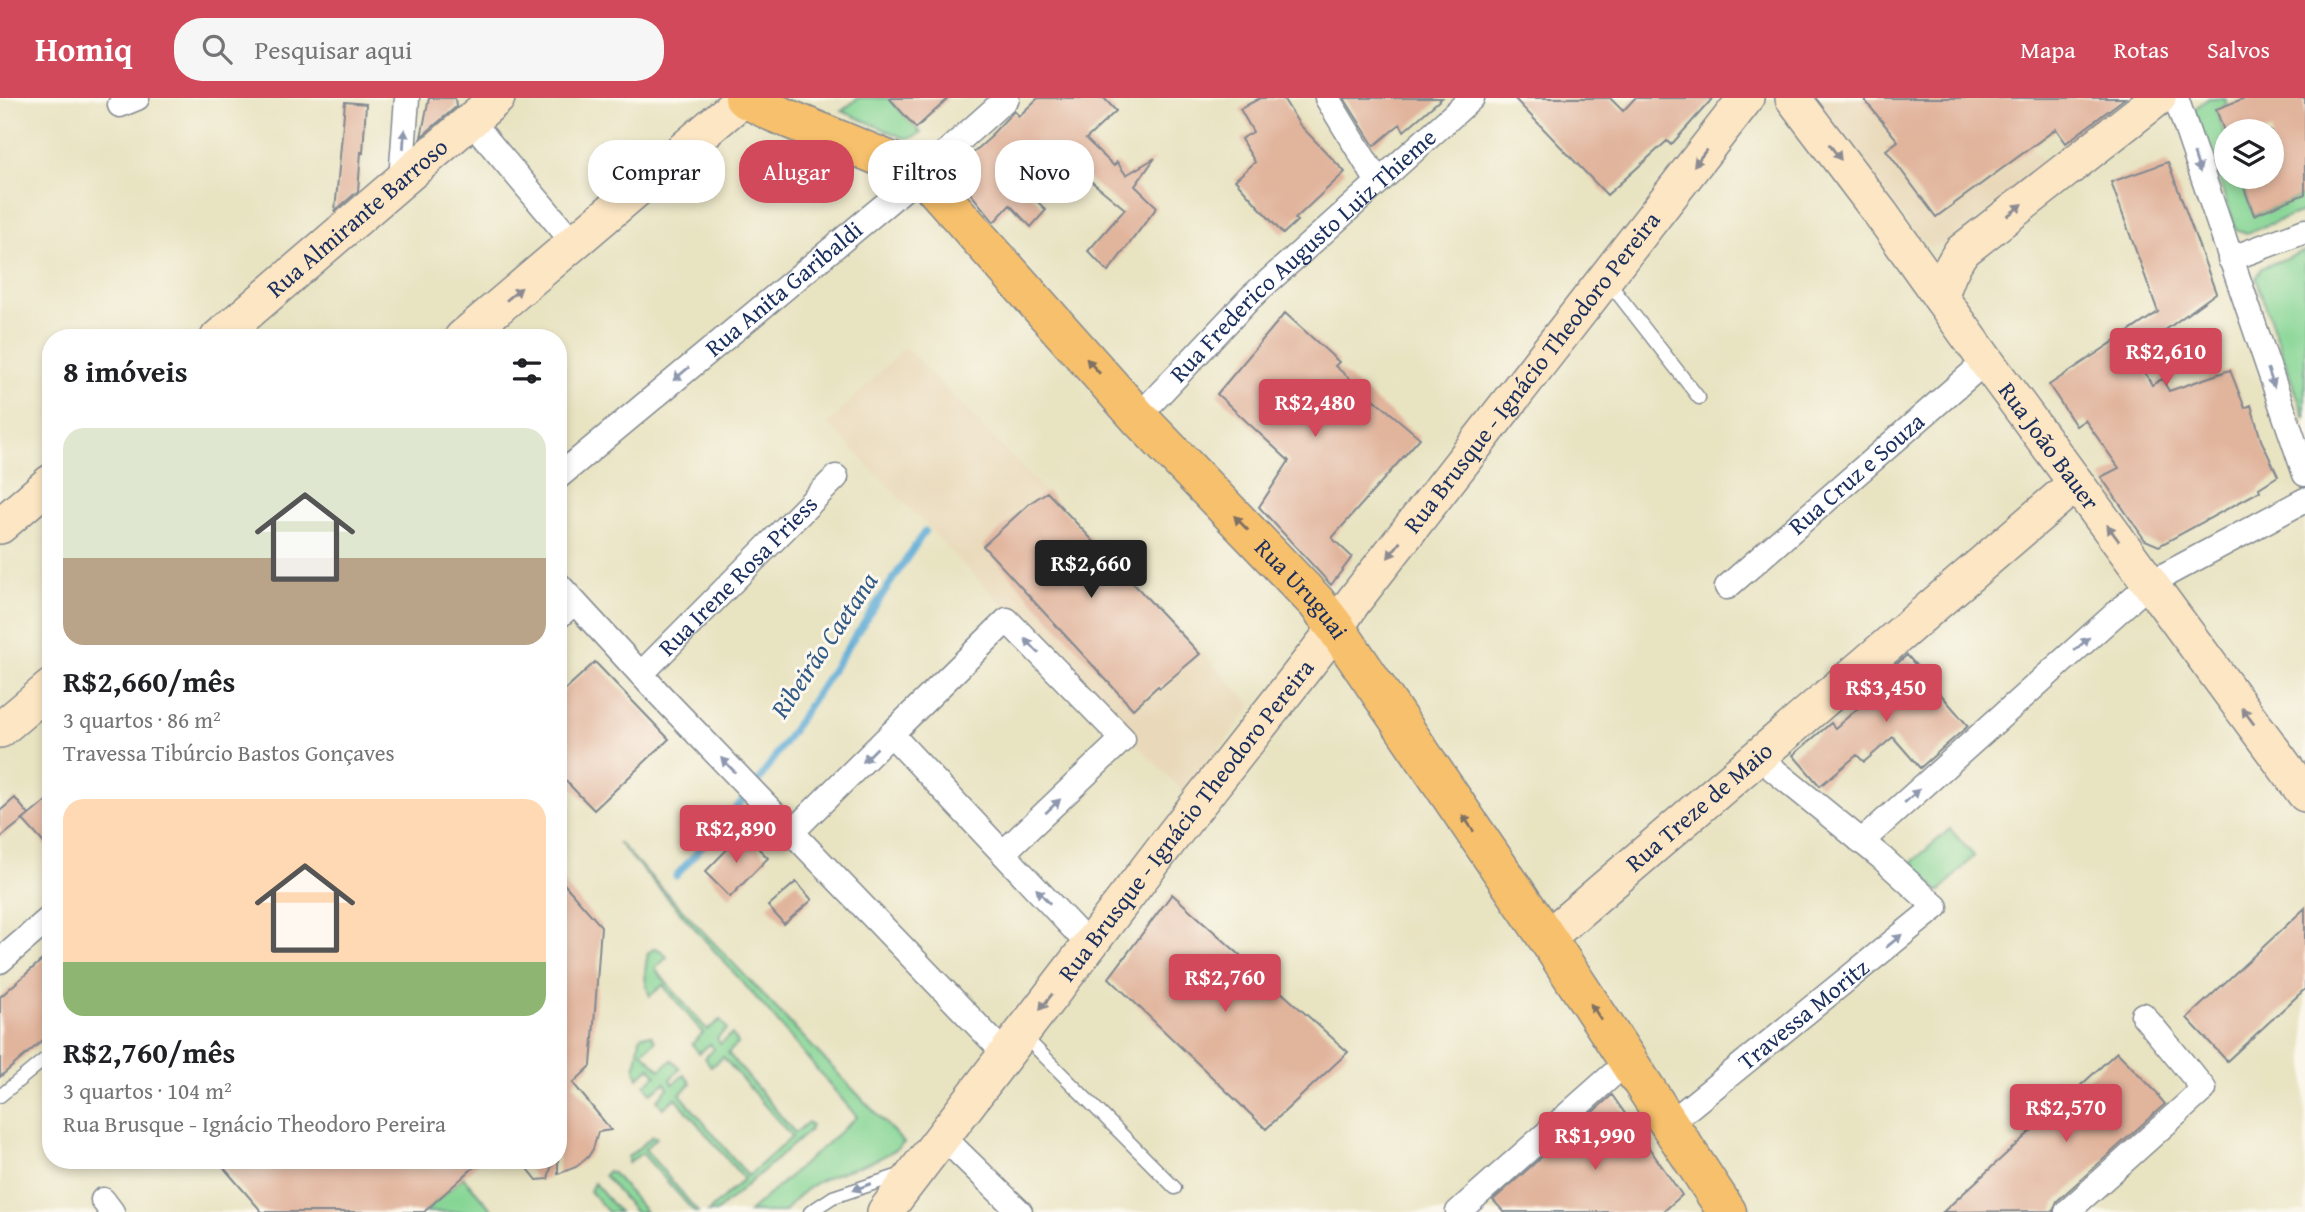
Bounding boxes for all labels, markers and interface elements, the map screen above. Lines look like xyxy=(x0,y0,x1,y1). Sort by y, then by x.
search box xyxy=(174,18,664,81)
text: Homiq xyxy=(35,25,132,73)
icon: search xyxy=(198,30,236,68)
text: Pesquisar aqui xyxy=(254,30,412,69)
text: Mapa xyxy=(2020,32,2076,67)
text: Rotas xyxy=(2114,32,2169,67)
text: Salvos xyxy=(2207,32,2270,67)
map controls xyxy=(2214,119,2284,189)
button: layers xyxy=(2214,119,2284,189)
street label: Rua Frederico Augusto Luiz Thieme xyxy=(1161,120,1444,390)
one-way arrow xyxy=(399,128,410,150)
street label: Rua Almirante Barroso xyxy=(259,130,455,306)
chip: Comprar xyxy=(588,140,725,203)
chip: Alugar xyxy=(739,140,854,203)
chip: Filtros xyxy=(868,140,981,203)
chip: Novo xyxy=(995,140,1094,203)
one-way arrow xyxy=(1827,143,1842,161)
one-way arrow xyxy=(1692,149,1707,167)
one-way arrow xyxy=(2193,152,2203,173)
one-way arrow xyxy=(2005,202,2023,217)
street label: Rua Brusque - Ignácio Theodoro Pereira xyxy=(1395,203,1669,541)
street label: Rua Anita Garibaldi xyxy=(697,212,870,365)
one-way arrow xyxy=(505,287,522,302)
pin: R$2,610 xyxy=(2101,328,2231,388)
text: R$2,610 xyxy=(2126,334,2206,367)
text: 8 imóveis xyxy=(63,349,188,393)
icon: filters xyxy=(508,352,546,390)
one-way arrow xyxy=(1086,358,1101,375)
one-way arrow xyxy=(673,366,690,381)
one-way arrow xyxy=(2266,367,2277,388)
street label: Rua João Bauer xyxy=(1990,375,2108,517)
pin: R$2,480 xyxy=(1250,380,1380,439)
text: R$2,480 xyxy=(1275,385,1355,418)
street label: Rua Cruz e Souza xyxy=(1781,404,1933,543)
icon: home xyxy=(242,474,368,600)
street label: Rua Irene Rosa Priess xyxy=(650,487,825,664)
one-way arrow xyxy=(1232,515,1249,532)
one-way arrow xyxy=(2106,524,2120,542)
street label: Rua Uruguai xyxy=(1247,530,1357,646)
pin: R$2,660 xyxy=(1026,540,1156,600)
one-way arrow xyxy=(1387,541,1401,559)
text: R$2,660 xyxy=(1051,546,1131,579)
water label: Ribeirão Caetana xyxy=(760,564,887,726)
one-way arrow xyxy=(2073,637,2090,653)
one-way arrow xyxy=(1024,638,1040,655)
street label: Rua Brusque - Ignácio Theodoro Pereira xyxy=(1049,651,1323,989)
text: R$2,660/mês xyxy=(63,659,235,703)
pin: R$3,450 xyxy=(1821,664,1951,724)
text: R$3,450 xyxy=(1846,670,1926,703)
text: 3 quartos · 86 m² xyxy=(63,703,221,736)
one-way arrow xyxy=(2241,707,2255,725)
street label: Rua Treze de Maio xyxy=(1618,733,1780,880)
text: Travessa Tibúrcio Bastos Gonçaves xyxy=(63,736,395,769)
one-way arrow xyxy=(861,747,878,764)
one-way arrow xyxy=(721,757,737,774)
one-way arrow xyxy=(1903,788,1921,804)
one-way arrow xyxy=(1044,798,1061,814)
pin: R$2,890 xyxy=(671,806,801,865)
text: R$2,890 xyxy=(696,811,776,844)
one-way arrow xyxy=(1462,813,1475,833)
icon: home xyxy=(242,845,368,971)
one-way arrow xyxy=(1036,888,1052,905)
one-way arrow xyxy=(1886,934,1903,949)
street label: Travessa Moritz xyxy=(1730,950,1876,1078)
pin: R$2,760 xyxy=(1160,954,1290,1014)
text: R$2,760 xyxy=(1185,960,1265,993)
one-way arrow xyxy=(1039,993,1054,1011)
one-way arrow xyxy=(1589,1002,1602,1021)
text: R$2,760/mês xyxy=(63,1030,235,1074)
text: 3 quartos · 104 m² xyxy=(63,1074,232,1107)
pin: R$2,570 xyxy=(2001,1084,2131,1144)
text: R$2,570 xyxy=(2026,1090,2106,1123)
text: Rua Brusque - Ignácio Theodoro Pereira xyxy=(63,1107,446,1140)
pin: R$1,990 xyxy=(1530,1112,1660,1172)
text: R$1,990 xyxy=(1555,1118,1635,1151)
one-way arrow xyxy=(851,1182,872,1193)

